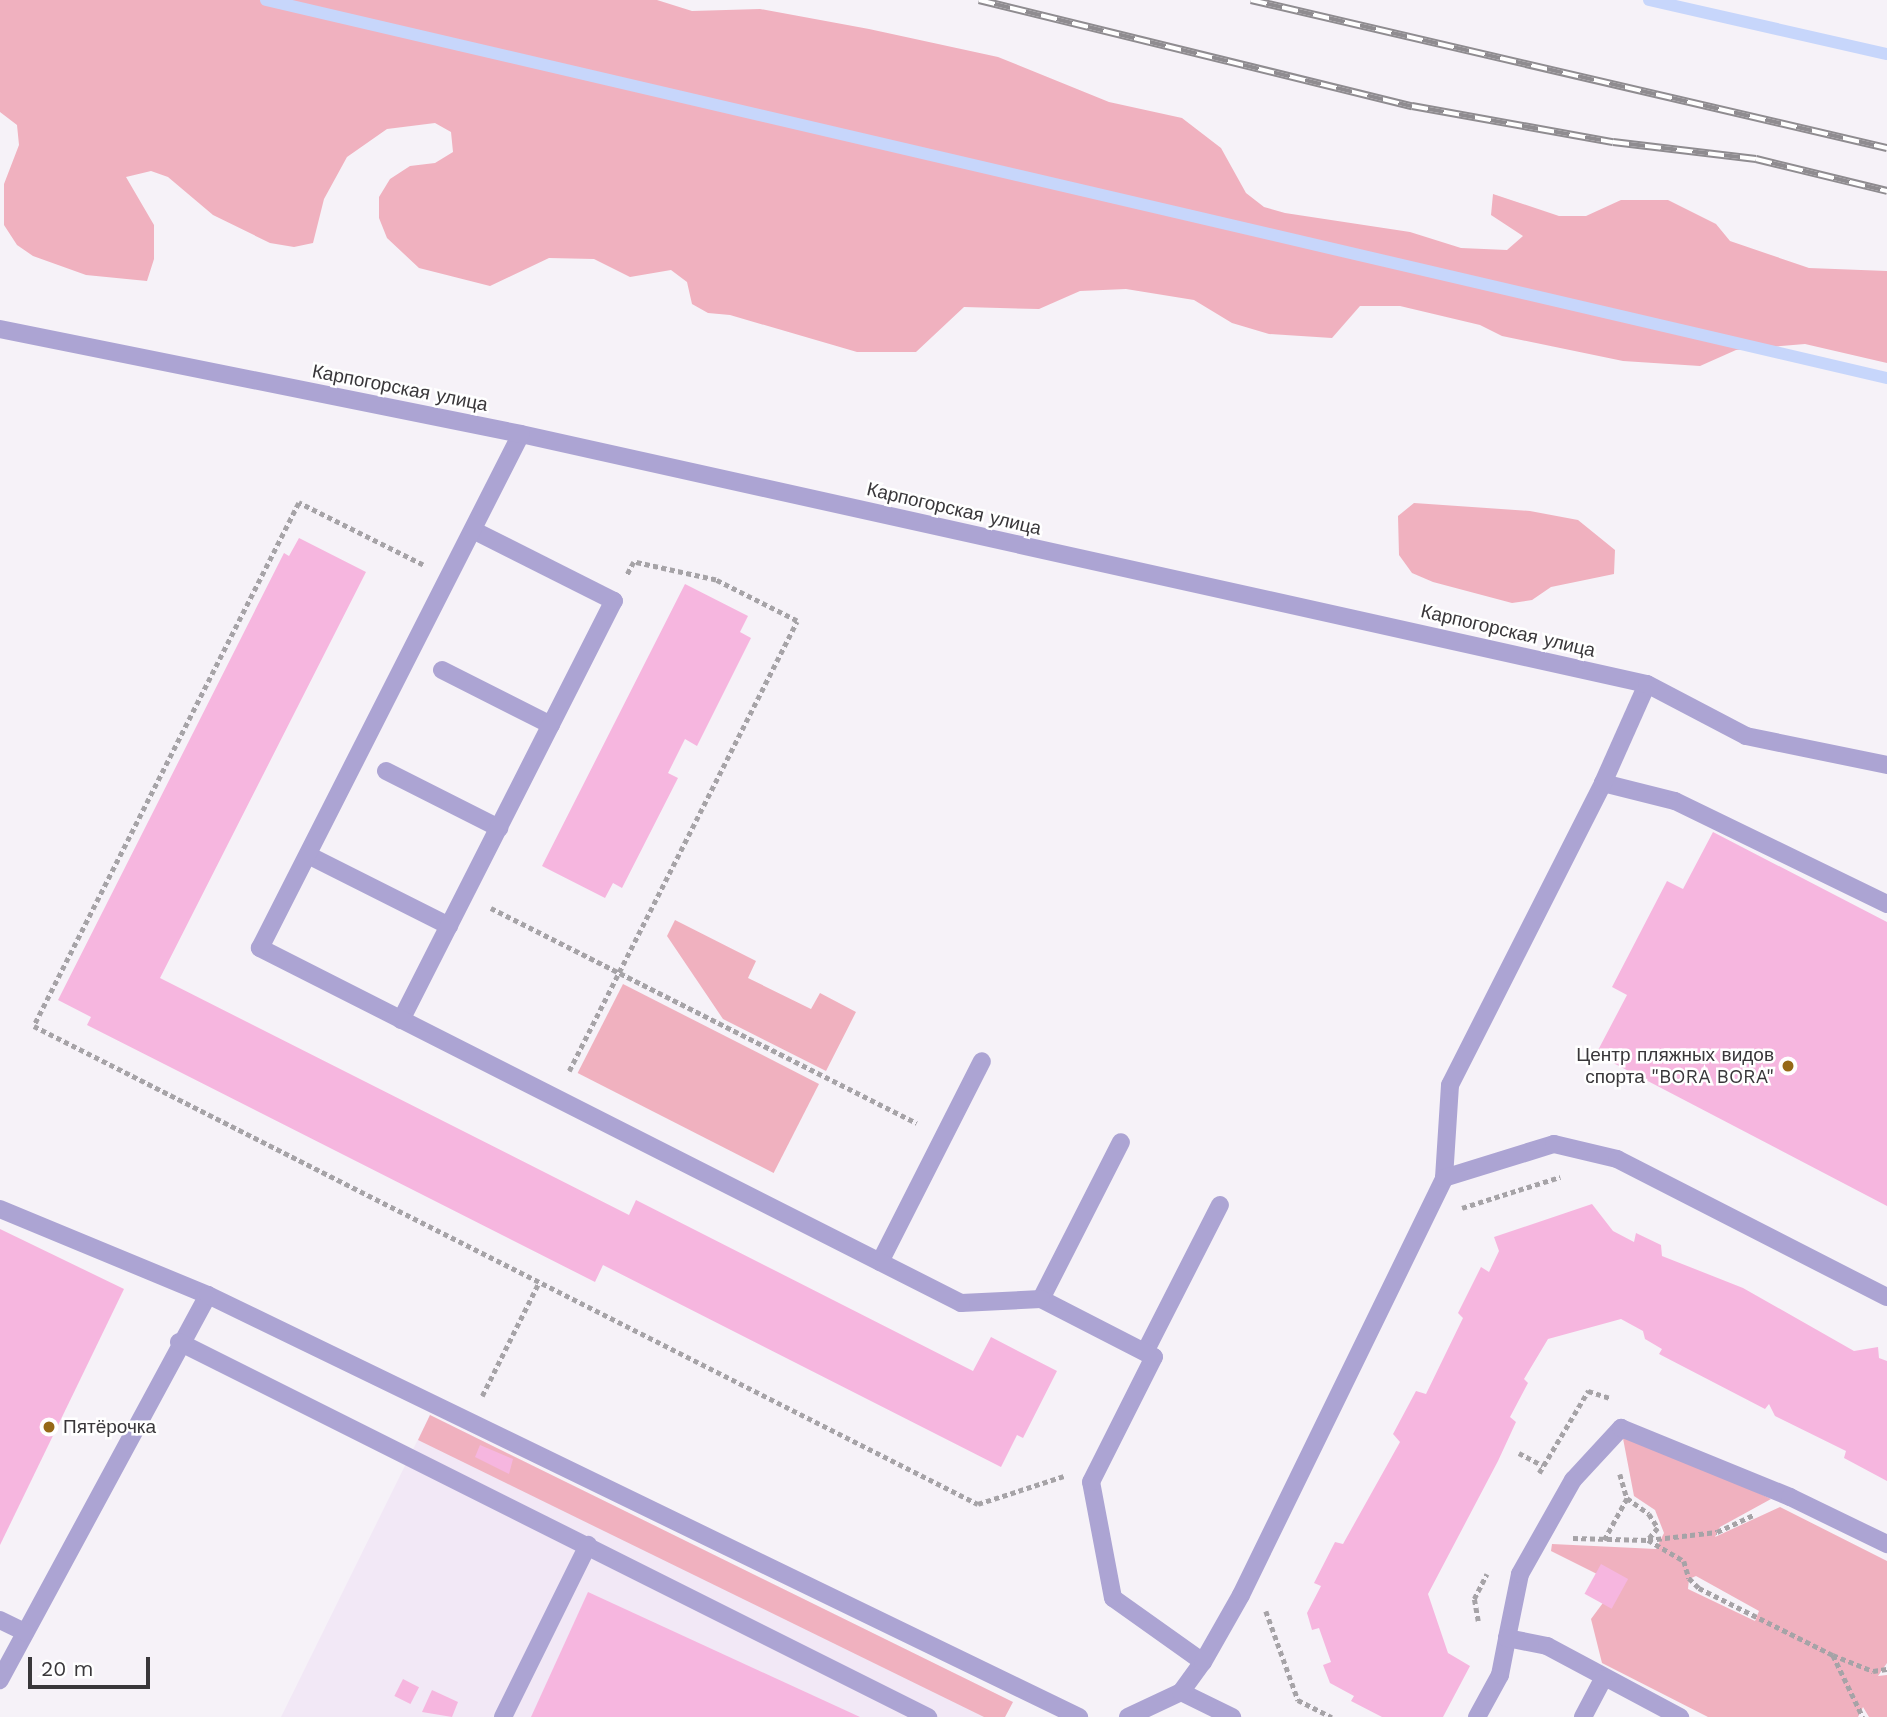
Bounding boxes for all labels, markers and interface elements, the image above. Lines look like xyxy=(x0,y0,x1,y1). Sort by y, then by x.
street label: Карпогорская улица xyxy=(310,360,490,416)
street label: Карпогорская улица xyxy=(864,478,1044,540)
street label: Карпогорская улица xyxy=(1418,600,1598,662)
place label: Центр пляжных видов спорта "BORA BORA" xyxy=(1576,1044,1774,1088)
marker: Центр пляжных видов спорта "BORA BORA" xyxy=(1780,1058,1796,1074)
place label: Пятёрочка xyxy=(63,1416,156,1438)
marker: Пятёрочка xyxy=(41,1419,57,1435)
scale bar xyxy=(32,1644,154,1688)
text: 20 m xyxy=(41,1656,93,1681)

